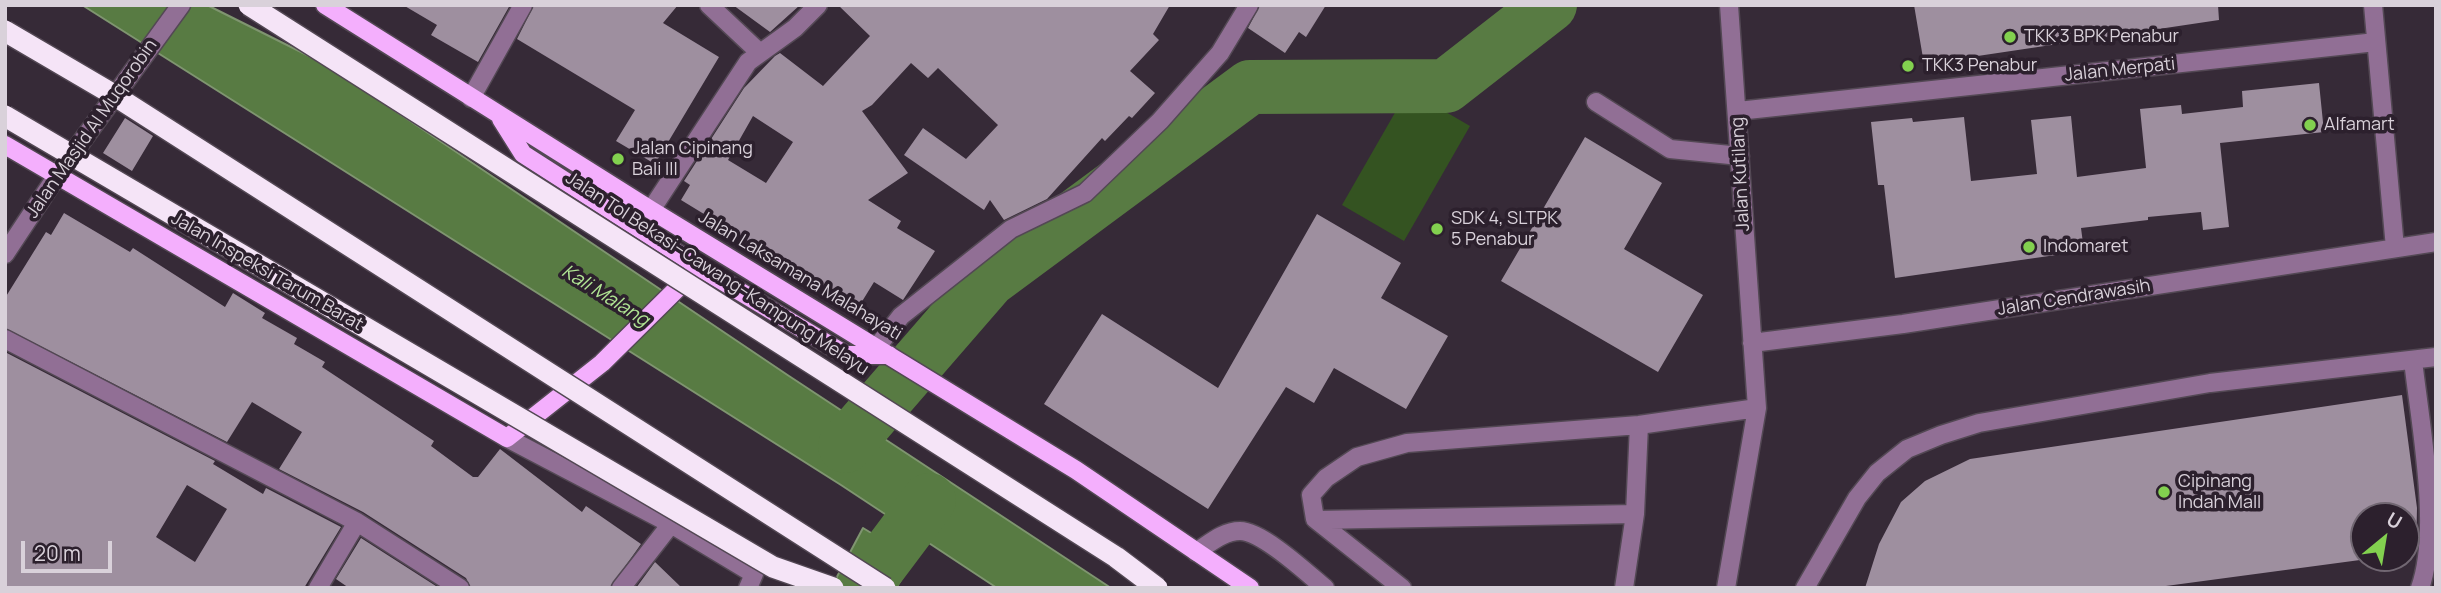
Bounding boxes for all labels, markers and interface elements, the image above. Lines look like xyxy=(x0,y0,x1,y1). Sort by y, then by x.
place label: TKK 3 BPK Penabur xyxy=(2024,26,2179,48)
marker: TKK 3 BPK Penabur xyxy=(2002,29,2018,45)
street label: Jalan Masjid Al Muqorobin xyxy=(22,35,162,223)
street label: Jalan Merpati xyxy=(2064,53,2176,87)
place label: TKK3 Penabur xyxy=(1922,55,2037,77)
marker: TKK3 Penabur xyxy=(1900,58,1916,74)
place label: Alfamart xyxy=(2324,114,2395,136)
street label: Jalan Kutilang xyxy=(1727,116,1755,232)
marker: Alfamart xyxy=(2302,117,2318,133)
place label: Jalan Cipinang Bali III xyxy=(632,138,753,180)
marker: Jalan Cipinang Bali III xyxy=(610,151,626,167)
street label: Jalan Tol Bekasi–Cawang–Kampung Melayu xyxy=(561,168,873,380)
street label: Jalan Laksamana Malahayati xyxy=(694,207,906,345)
street label: Jalan Inspeksi Tarum Barat xyxy=(167,208,367,336)
place label: SDK 4, SLTPK 5 Penabur xyxy=(1451,208,1558,250)
marker: SDK 4, SLTPK 5 Penabur xyxy=(1429,221,1445,237)
place label: Indomaret xyxy=(2043,236,2128,258)
marker: Indomaret xyxy=(2021,239,2037,255)
water label: Kali Malang xyxy=(557,260,653,332)
street label: Jalan Cendrawasih xyxy=(1996,275,2152,321)
place label: Cipinang Indah Mall xyxy=(2178,471,2261,514)
marker: Cipinang Indah Mall xyxy=(2156,484,2172,500)
north arrow xyxy=(2350,502,2420,572)
text: U xyxy=(2382,506,2407,535)
scale bar xyxy=(24,526,116,570)
text: 20 m xyxy=(34,539,81,567)

